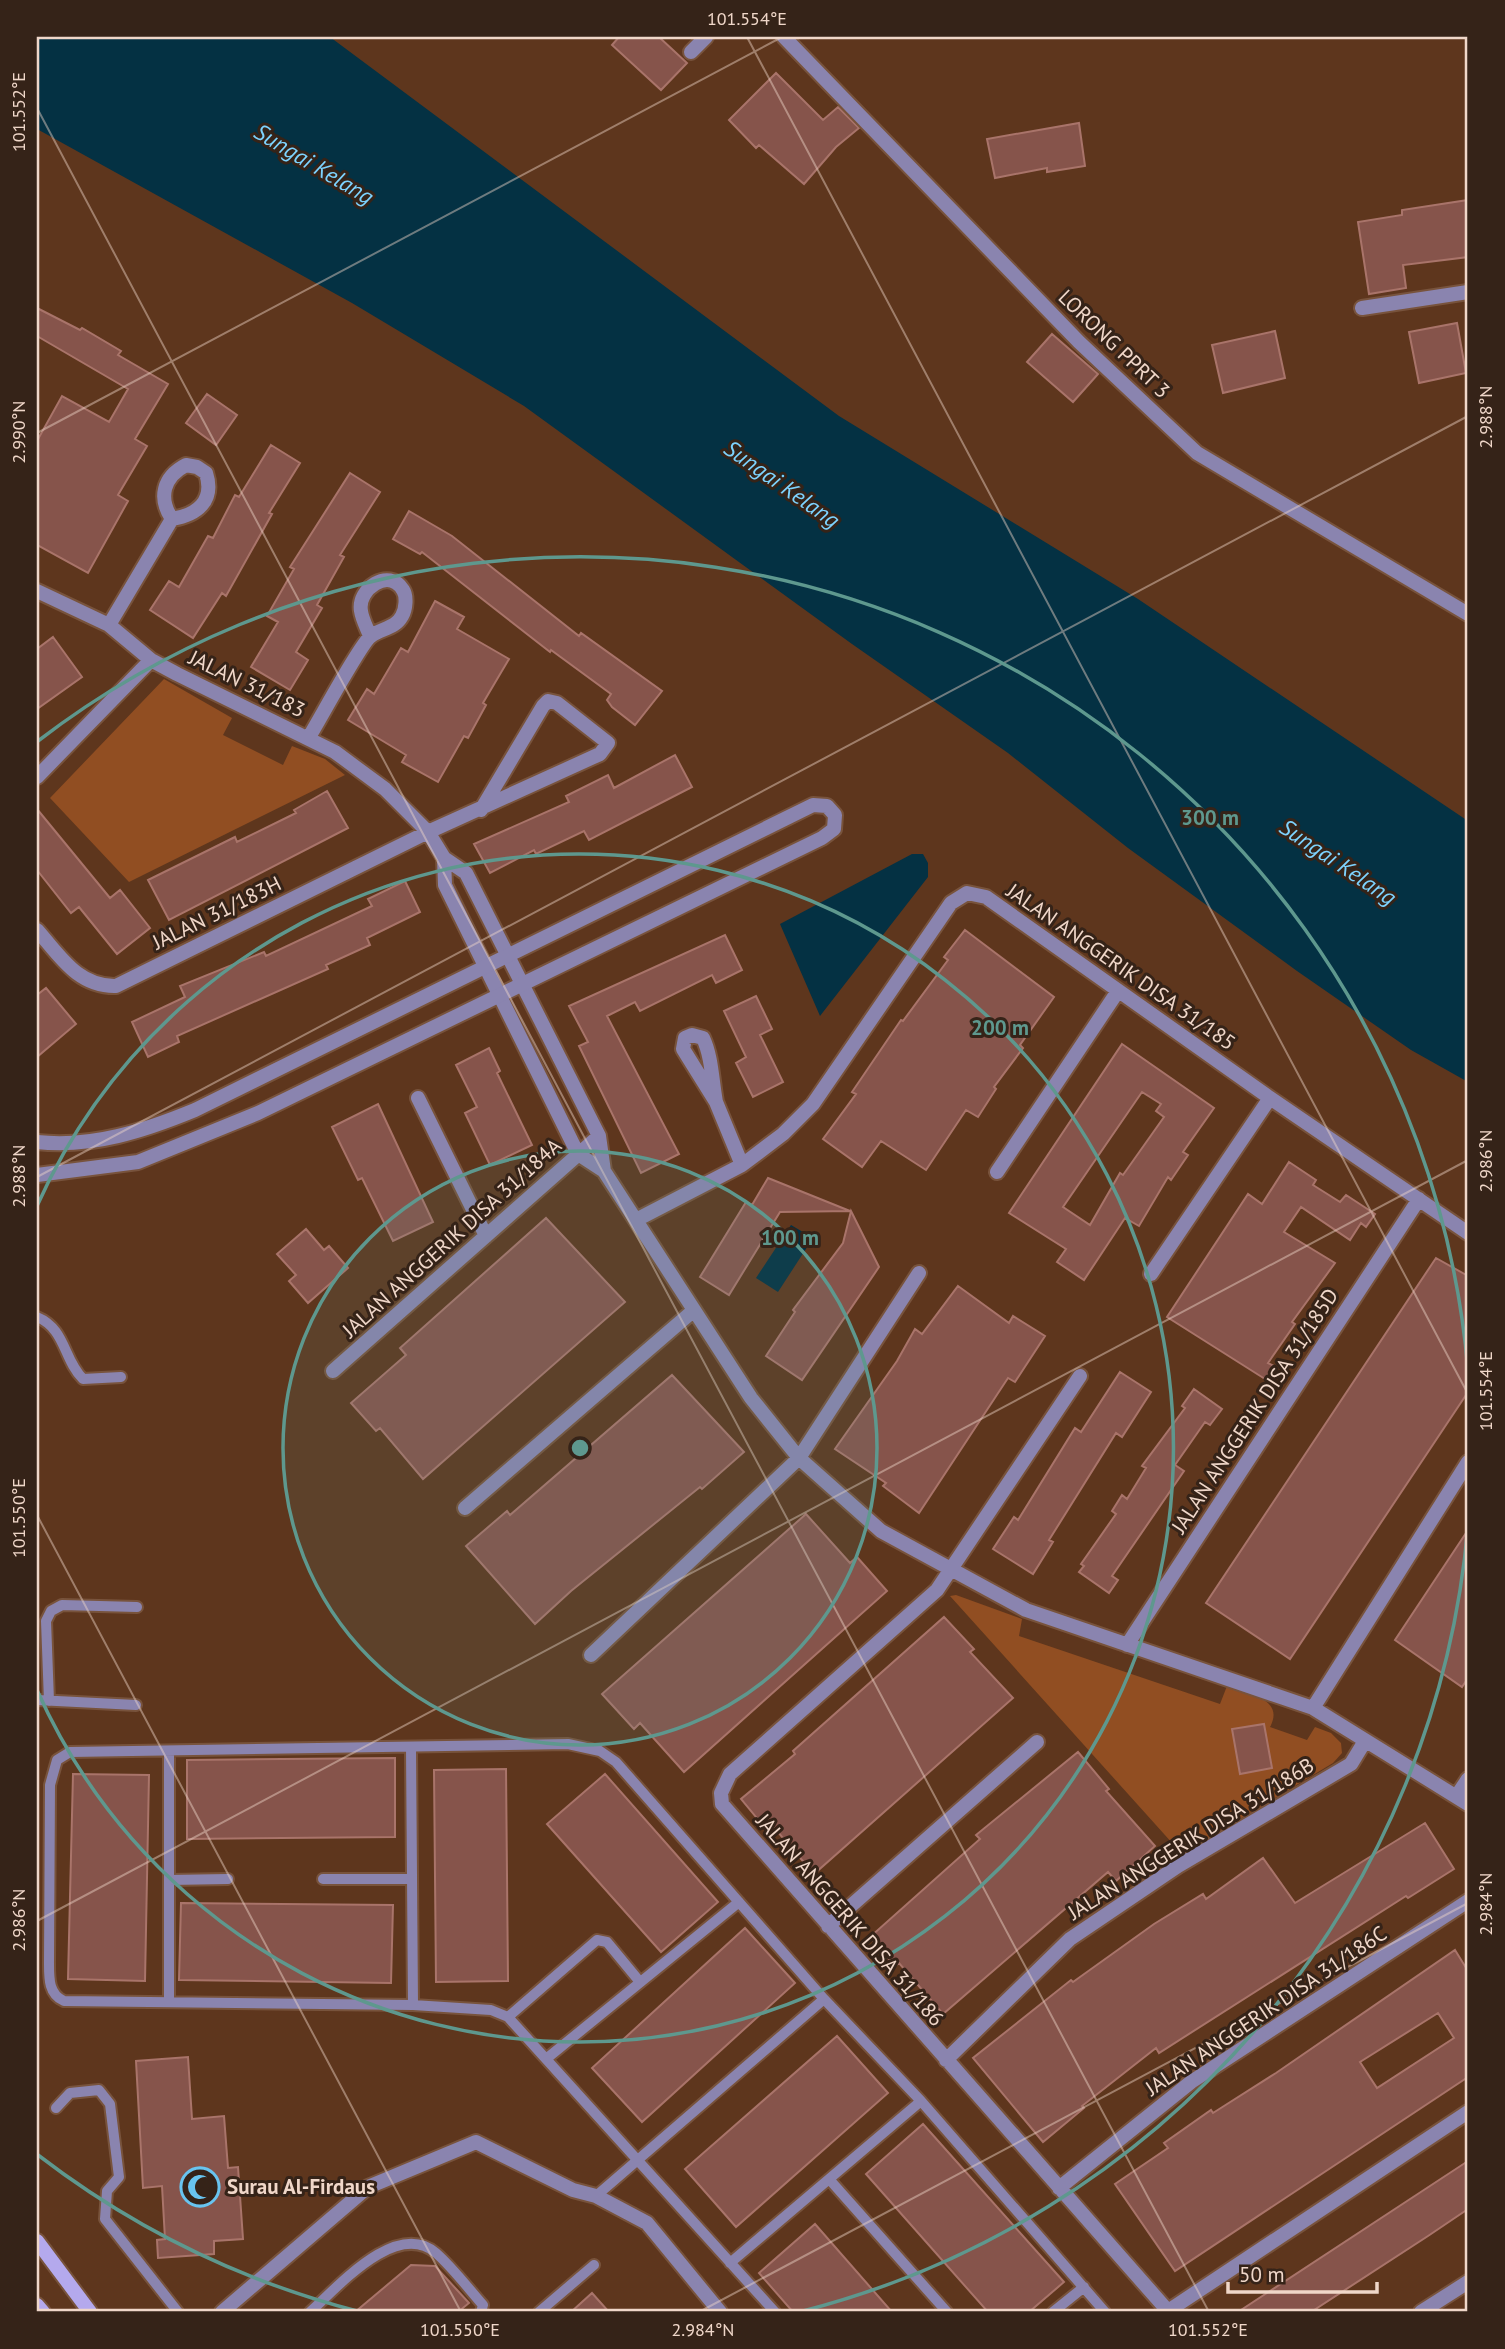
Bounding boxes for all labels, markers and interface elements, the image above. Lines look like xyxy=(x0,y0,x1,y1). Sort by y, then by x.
text: 101.554°E xyxy=(707,7,787,30)
text: 101.552°E xyxy=(7,72,30,152)
water label: Sungai Kelang xyxy=(249,116,380,211)
street label: LORONG PPRT 3 xyxy=(1053,284,1176,404)
text: 2.988°N xyxy=(1474,386,1497,448)
text: 2.990°N xyxy=(7,401,30,463)
water label: Sungai Kelang xyxy=(719,433,846,534)
street label: JALAN 31/183 xyxy=(184,643,310,723)
text: 300 m xyxy=(1181,804,1239,831)
water label: Sungai Kelang xyxy=(1274,812,1403,911)
street label: JALAN 31/183H xyxy=(147,870,286,956)
street label: JALAN ANGGERIK DISA 31/185 xyxy=(1001,877,1241,1056)
text: 200 m xyxy=(971,1014,1029,1041)
text: 2.986°N xyxy=(1474,1130,1497,1192)
street label: JALAN ANGGERIK DISA 31/184A xyxy=(336,1132,567,1344)
text: 2.988°N xyxy=(7,1145,30,1207)
text: 100 m xyxy=(761,1224,819,1251)
street label: JALAN ANGGERIK DISA 31/185D xyxy=(1165,1283,1344,1539)
text: 101.554°E xyxy=(1474,1351,1497,1431)
centre of rings xyxy=(568,1436,592,1460)
text: 101.550°E xyxy=(7,1478,30,1558)
street label: JALAN ANGGERIK DISA 31/186B xyxy=(1062,1751,1319,1926)
street label: JALAN ANGGERIK DISA 31/186 xyxy=(750,1807,950,2032)
text: 2.984°N xyxy=(1474,1873,1497,1935)
text: 2.986°N xyxy=(7,1889,30,1951)
street label: JALAN ANGGERIK DISA 31/186C xyxy=(1139,1920,1391,2102)
mosque icon: Surau Al-Firdaus xyxy=(179,2166,221,2208)
place label: Surau Al-Firdaus xyxy=(227,2173,375,2200)
scale bar xyxy=(1228,2251,1377,2295)
text: 50 m xyxy=(1239,2261,1285,2288)
text: 101.550°E xyxy=(420,2318,500,2341)
text: 2.984°N xyxy=(672,2318,734,2341)
text: 101.552°E xyxy=(1168,2318,1248,2341)

